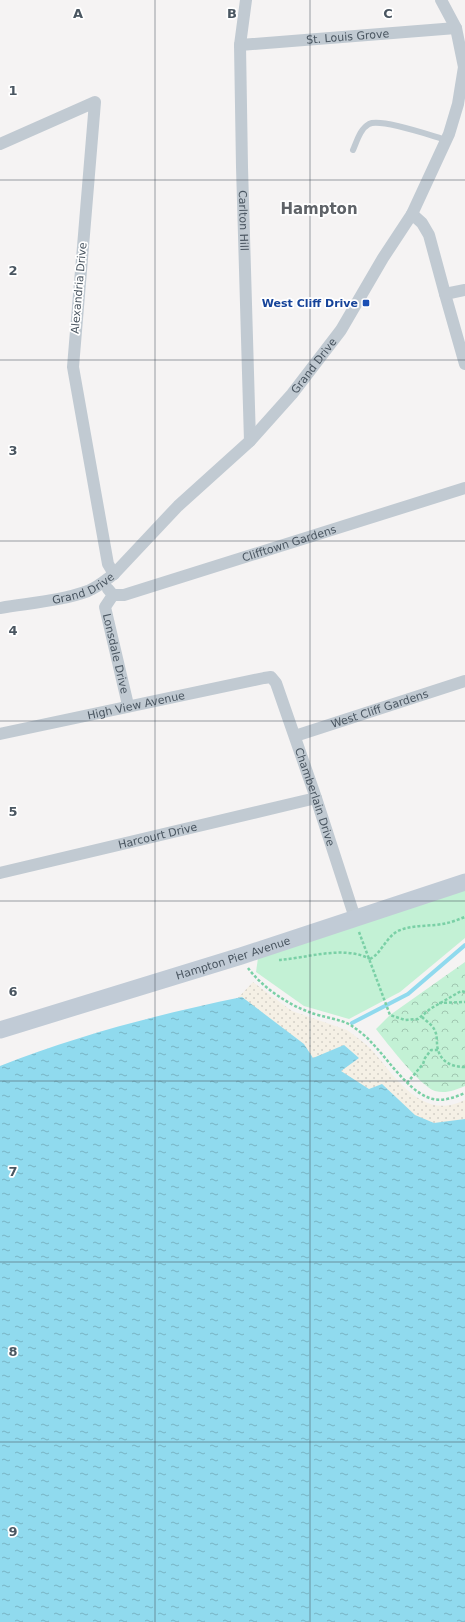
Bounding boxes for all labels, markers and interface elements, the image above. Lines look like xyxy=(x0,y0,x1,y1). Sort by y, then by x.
text: A xyxy=(73,6,83,21)
text: B xyxy=(227,6,237,21)
text: C xyxy=(383,6,393,21)
street label: St. Louis Grove xyxy=(306,27,390,46)
text: 1 xyxy=(8,83,18,98)
street label: Carlton Hill xyxy=(236,190,251,251)
district label: Hampton xyxy=(280,200,358,218)
street label: Alexandria Drive xyxy=(69,242,89,334)
text: 2 xyxy=(8,263,18,278)
place label: West Cliff Drive xyxy=(262,297,358,310)
marker: West Cliff Drive xyxy=(361,298,371,308)
street label: Grand Drive xyxy=(288,335,339,396)
text: 3 xyxy=(8,443,18,458)
street label: Clifftown Gardens xyxy=(240,522,338,564)
street label: Grand Drive xyxy=(51,570,117,607)
street label: Lonsdale Drive xyxy=(100,612,132,695)
text: 4 xyxy=(8,623,18,638)
street label: West Cliff Gardens xyxy=(329,687,430,730)
street label: High View Avenue xyxy=(86,688,186,722)
street label: Chamberlain Drive xyxy=(292,746,338,848)
text: 5 xyxy=(8,804,18,819)
street label: Harcourt Drive xyxy=(117,820,199,851)
street label: Hampton Pier Avenue xyxy=(174,934,292,982)
text: 6 xyxy=(8,984,18,999)
text: 7 xyxy=(8,1164,18,1179)
text: 8 xyxy=(8,1344,18,1359)
text: 9 xyxy=(8,1524,18,1539)

